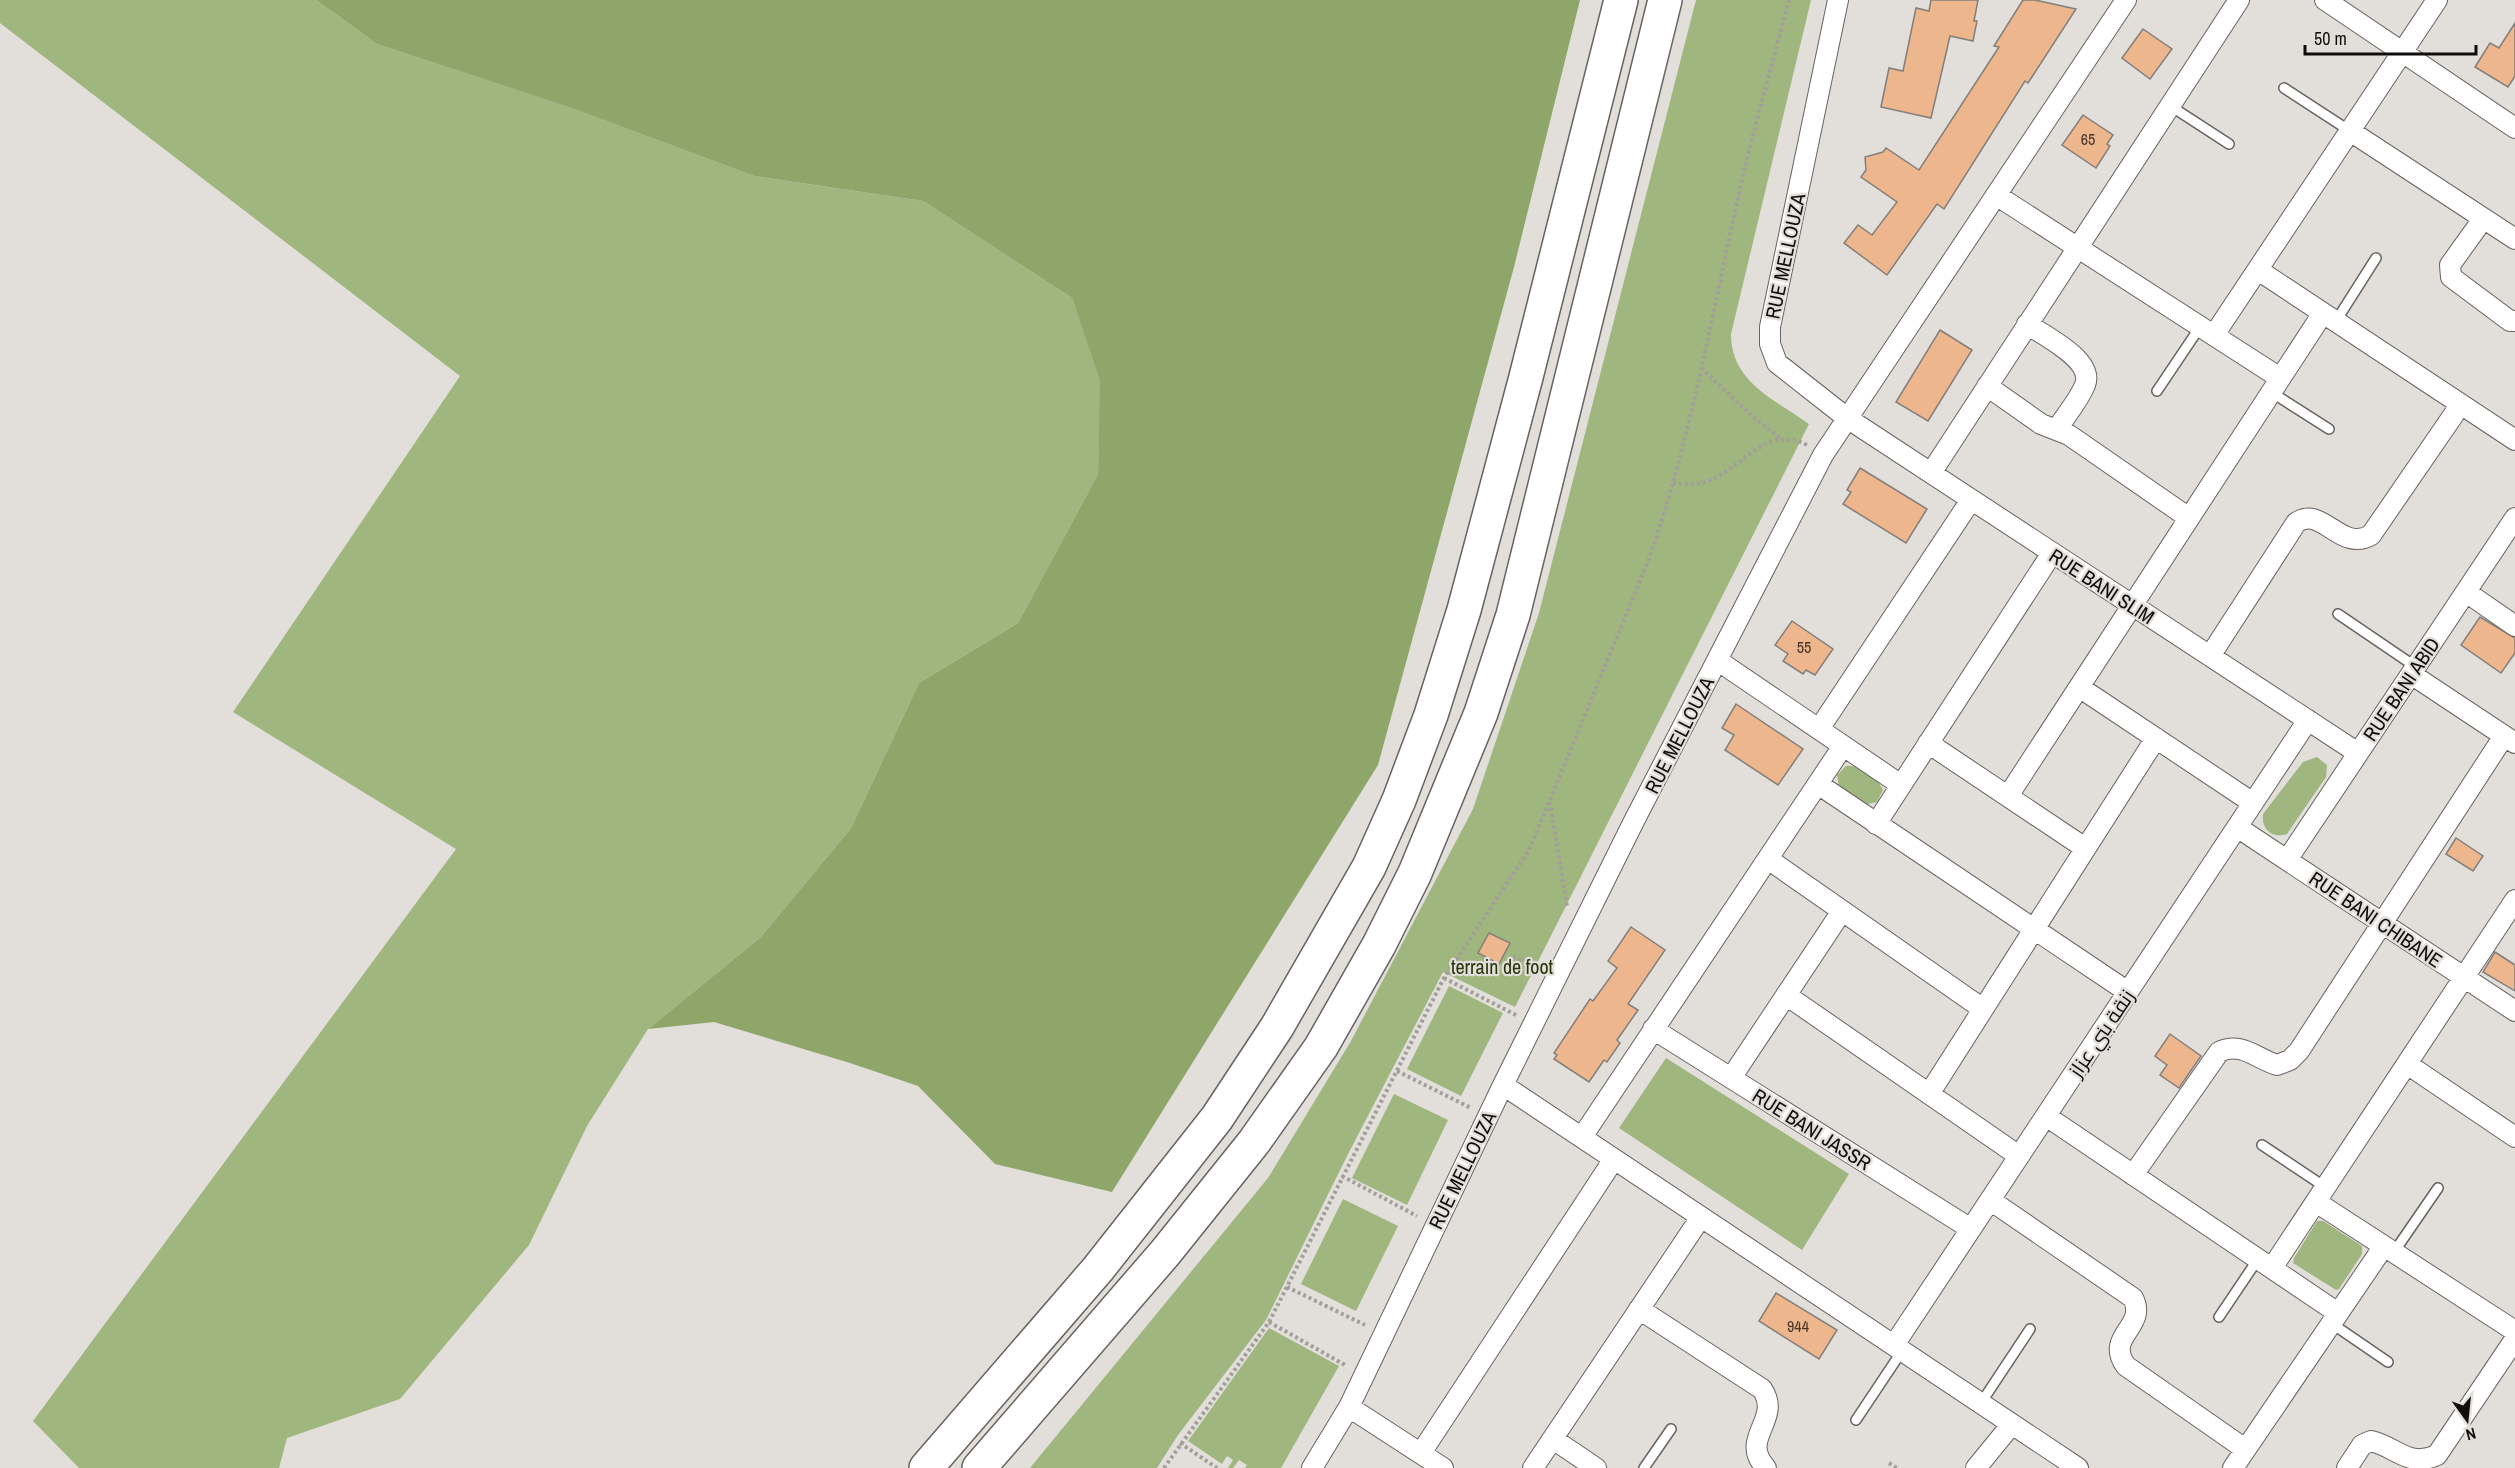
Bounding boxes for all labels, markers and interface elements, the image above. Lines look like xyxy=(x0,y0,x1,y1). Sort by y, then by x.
scale bar xyxy=(2305,18,2476,56)
text: 50 m xyxy=(2314,26,2347,51)
house number: 65 xyxy=(2081,128,2095,150)
street label: RUE MELLOUZA xyxy=(1759,191,1811,321)
street label: RUE BANI SLIM xyxy=(2044,542,2160,630)
street label: RUE BANI ABID xyxy=(2356,632,2446,746)
house number: 55 xyxy=(1797,636,1811,658)
street label: RUE MELLOUZA xyxy=(1638,672,1720,798)
street label: RUE BANI CHIBANE xyxy=(2304,864,2448,974)
park label: terrain de foot xyxy=(1451,953,1553,980)
street label: زنقة بني عزاز xyxy=(2061,984,2143,1085)
street label: RUE BANI JASSR xyxy=(1748,1082,1876,1176)
street label: RUE MELLOUZA xyxy=(1422,1107,1502,1233)
house number: 944 xyxy=(1787,1315,1809,1337)
north arrow xyxy=(2437,1390,2497,1450)
text: N xyxy=(2463,1423,2478,1446)

